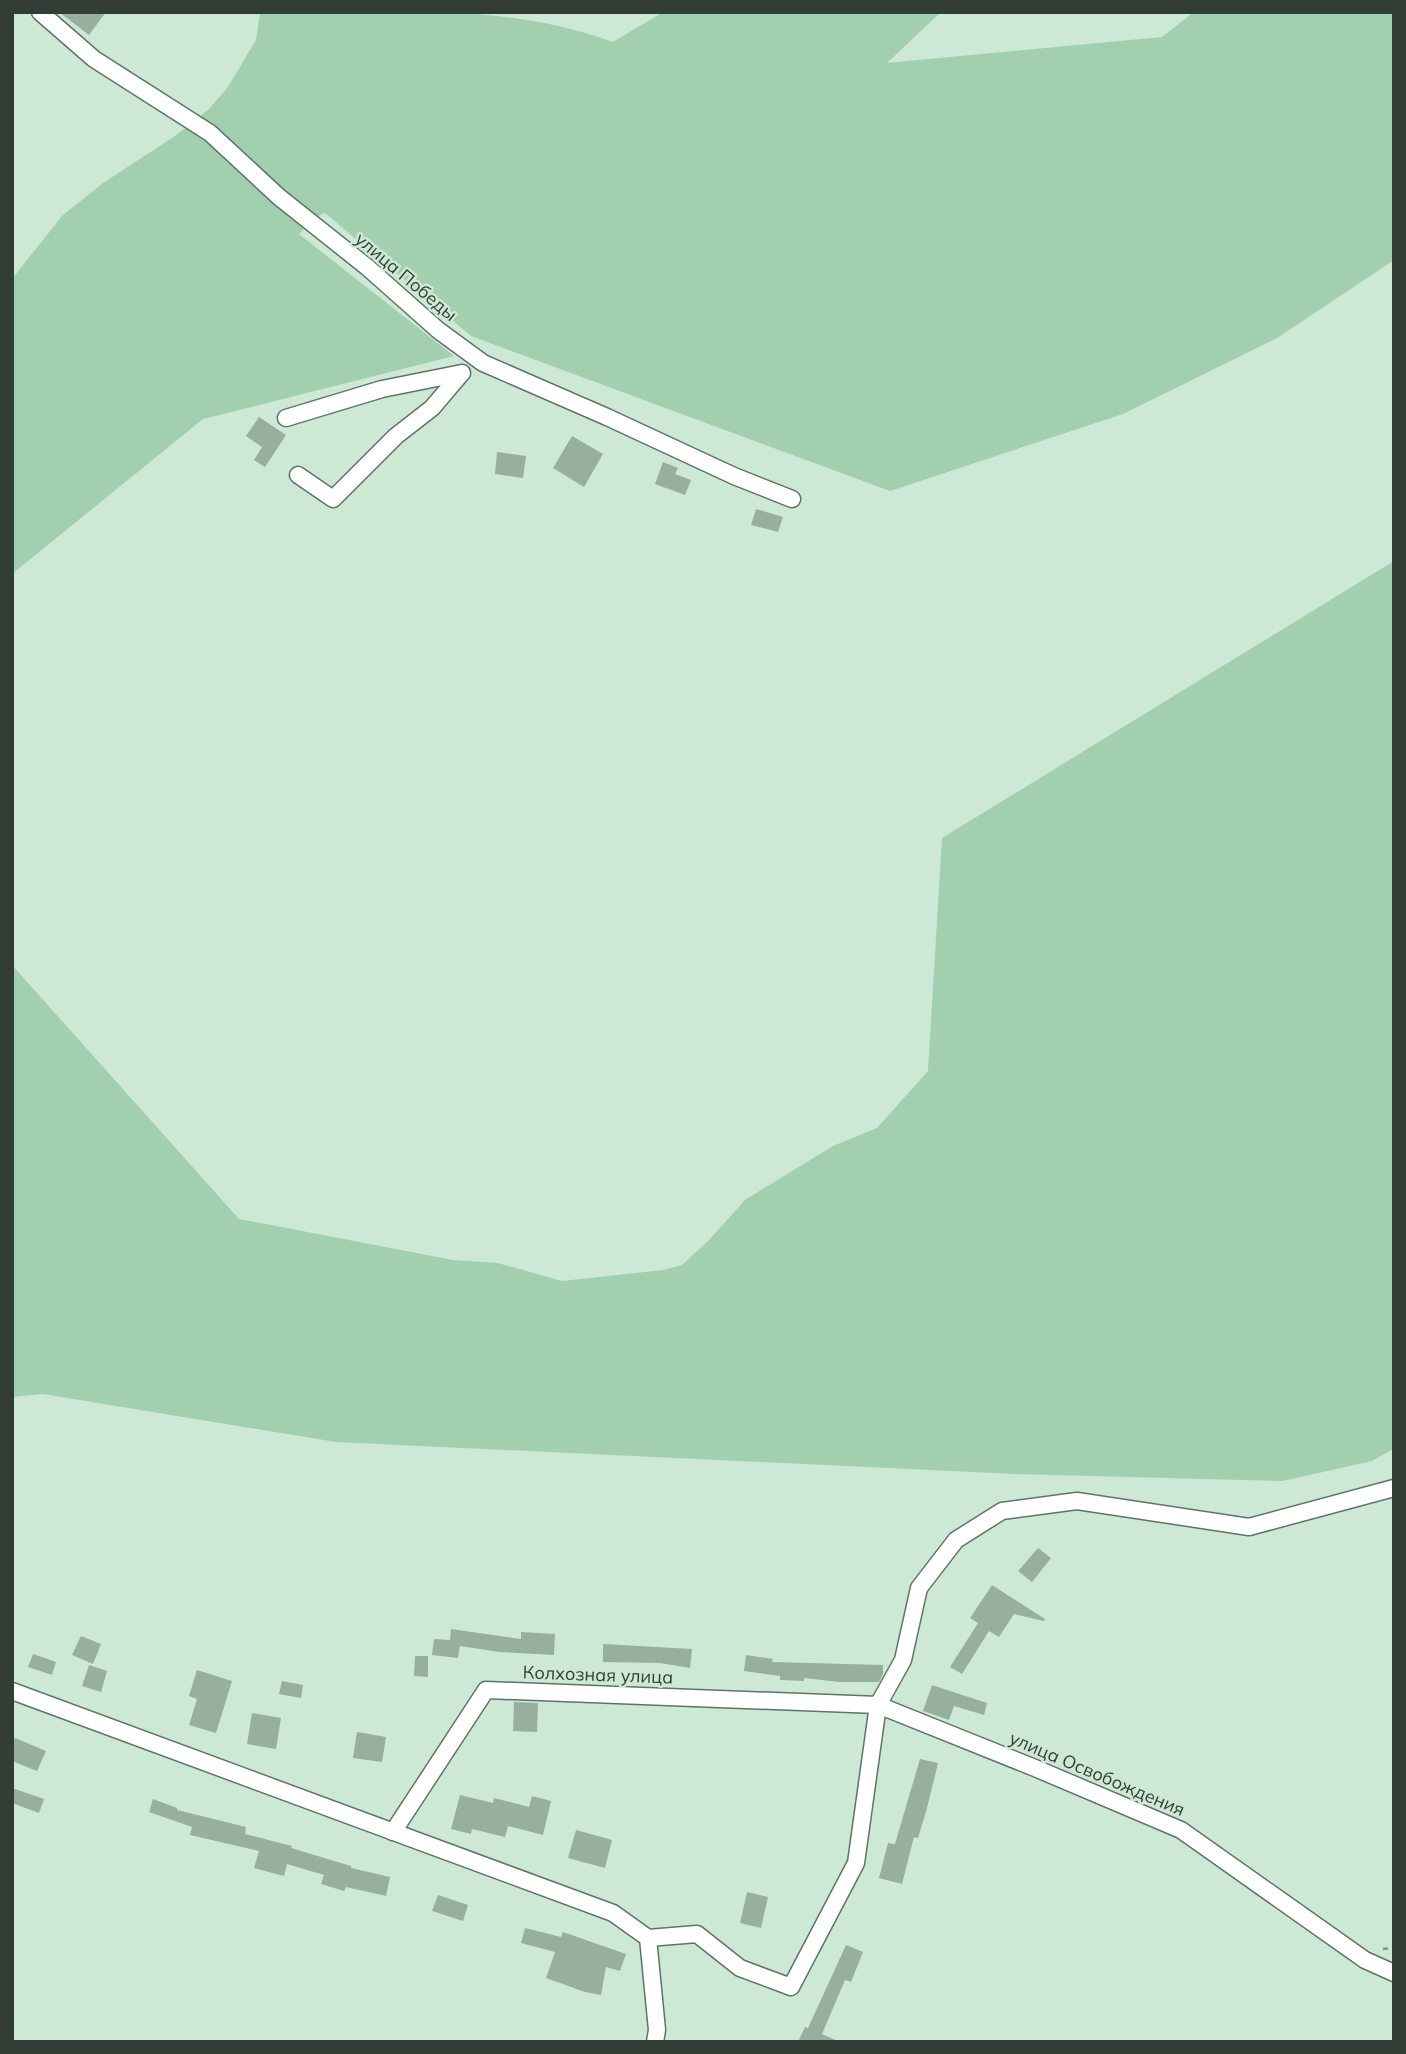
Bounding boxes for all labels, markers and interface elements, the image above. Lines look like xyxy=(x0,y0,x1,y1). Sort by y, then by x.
street label: улица Победы xyxy=(351,227,462,326)
street label: Колхозная улица xyxy=(522,1660,674,1689)
street label: улица Освобождения xyxy=(1006,1726,1188,1821)

